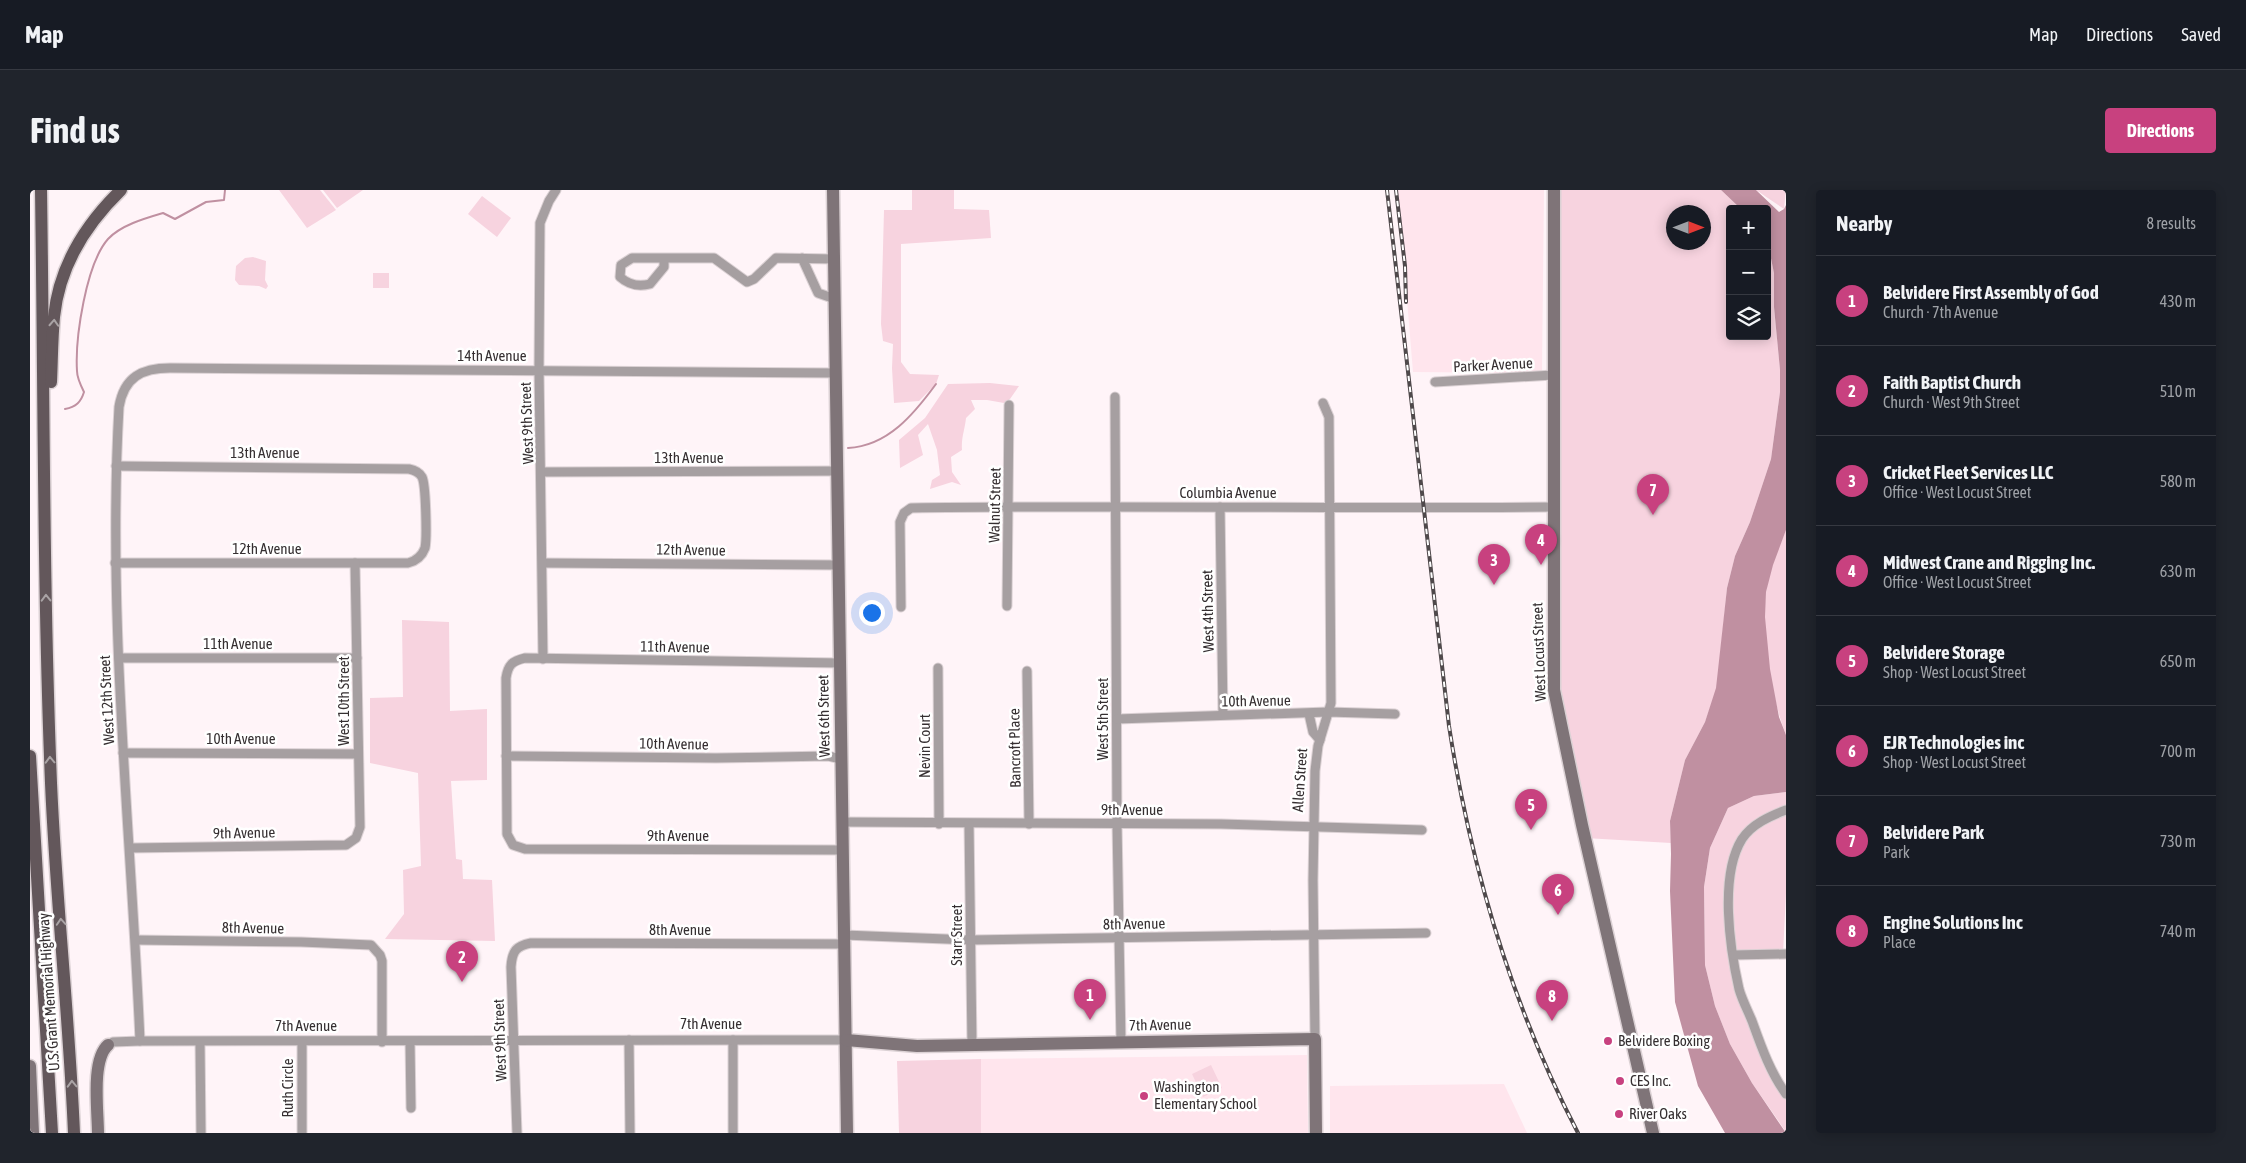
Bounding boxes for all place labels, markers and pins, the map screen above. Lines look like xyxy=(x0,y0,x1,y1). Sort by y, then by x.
pin: 7 xyxy=(1637,474,1669,515)
pin: 4 xyxy=(1525,524,1557,565)
pin: 3 xyxy=(1478,544,1510,585)
pin: 5 xyxy=(1515,789,1547,830)
pin: 6 xyxy=(1542,874,1574,915)
pin: 2 xyxy=(446,941,478,982)
pin: 1 xyxy=(1074,979,1106,1020)
pin: 8 xyxy=(1536,980,1568,1021)
place label: Belvidere Boxing xyxy=(1618,1032,1710,1049)
marker: Belvidere Boxing xyxy=(1602,1035,1614,1047)
place label: CES Inc. xyxy=(1630,1072,1671,1089)
marker: CES Inc. xyxy=(1614,1075,1626,1087)
place label: Washington Elementary School xyxy=(1154,1078,1257,1112)
marker: Washington Elementary School xyxy=(1138,1090,1150,1102)
place label: River Oaks xyxy=(1629,1105,1687,1122)
marker: River Oaks xyxy=(1613,1108,1625,1120)

